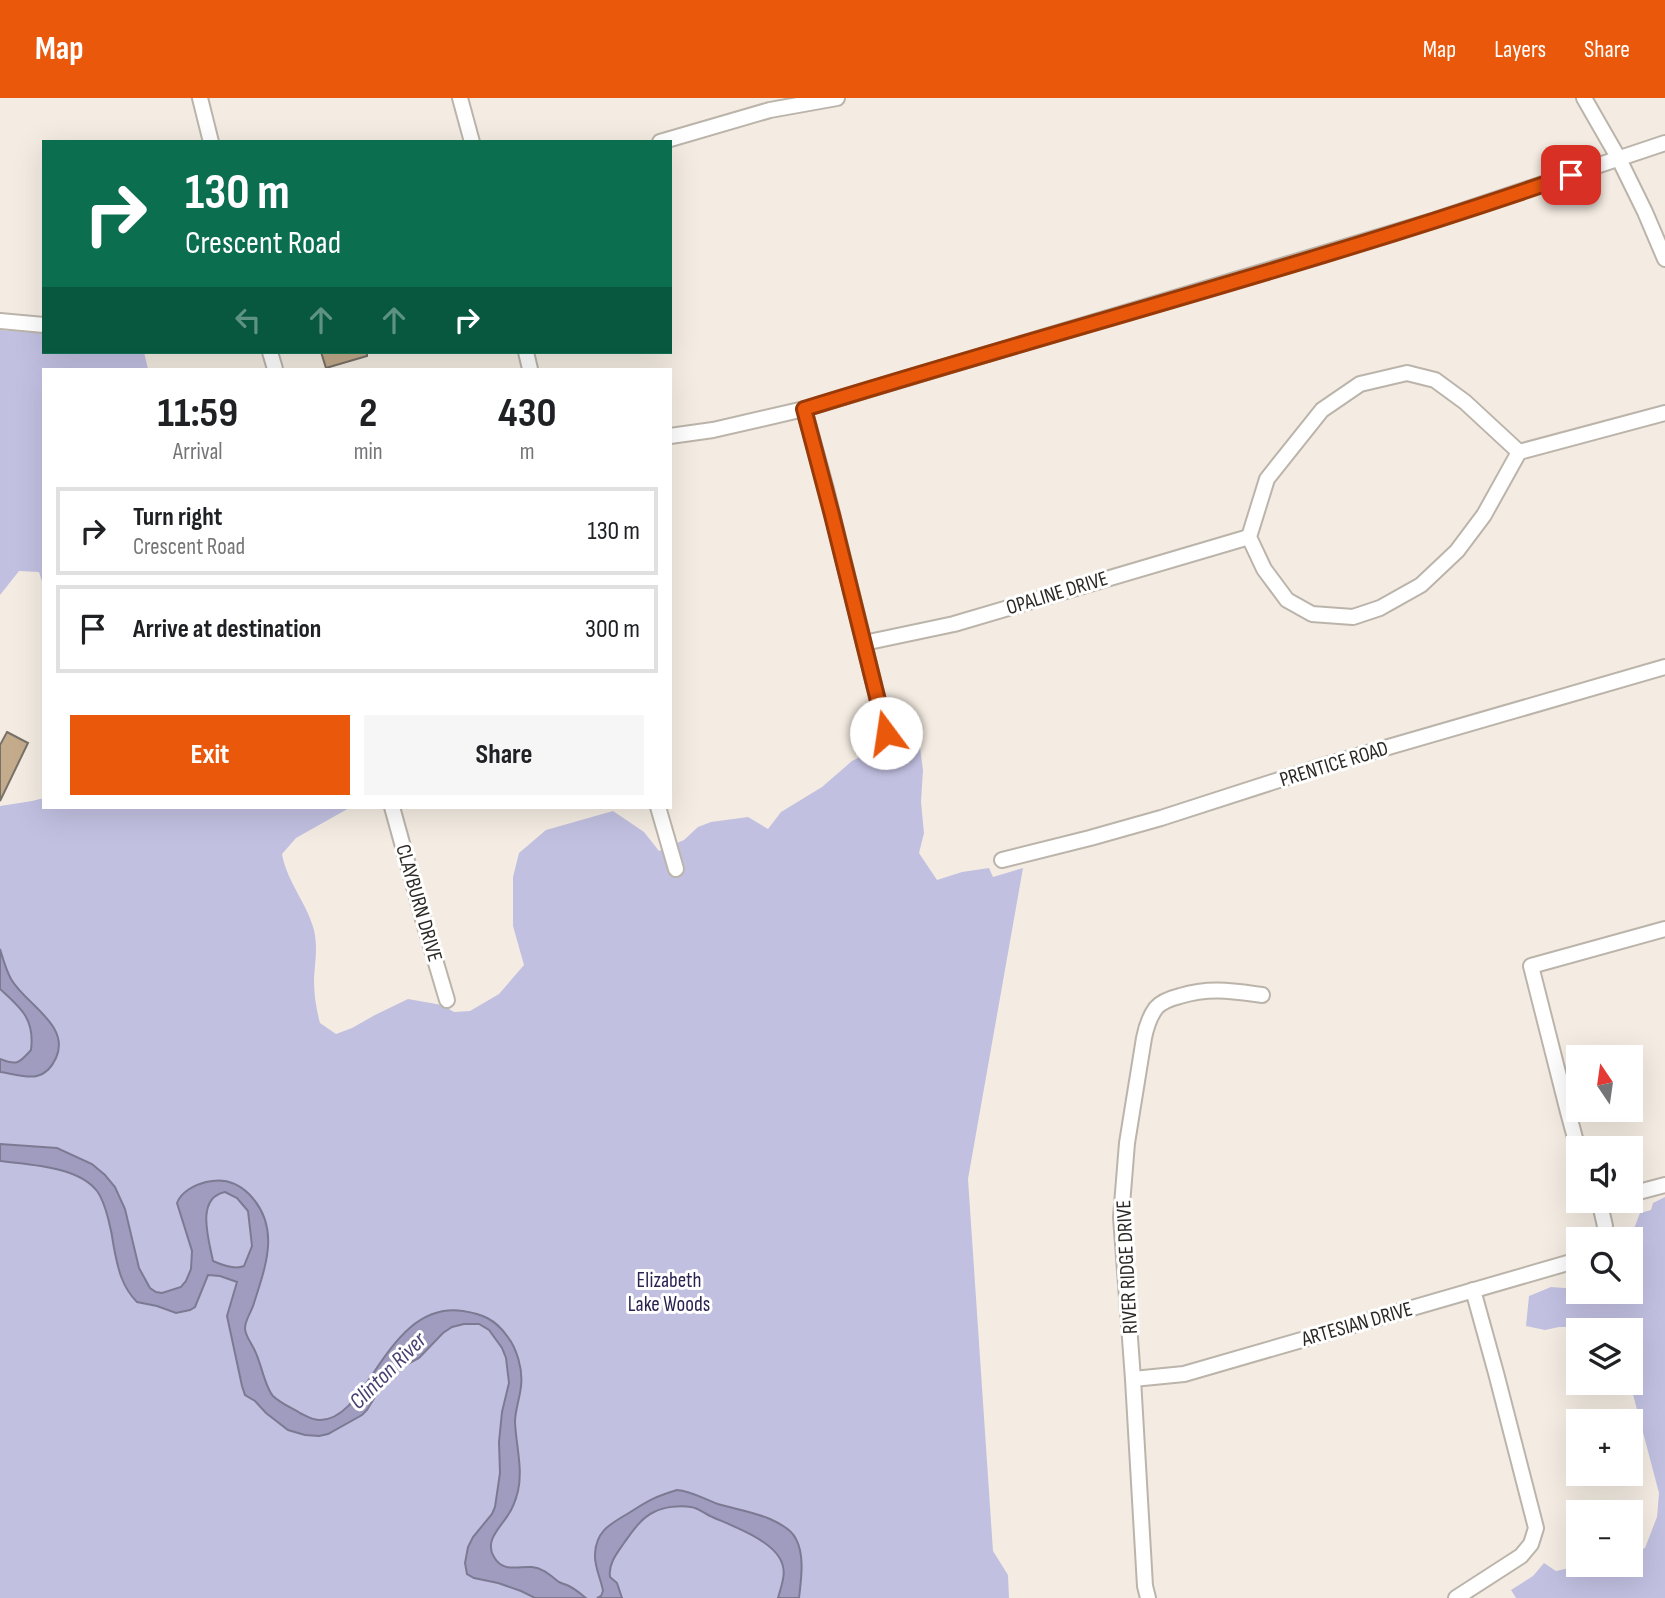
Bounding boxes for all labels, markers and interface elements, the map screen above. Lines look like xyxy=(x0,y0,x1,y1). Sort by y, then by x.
text: Map xyxy=(35,29,84,69)
text: Map xyxy=(1423,35,1456,64)
text: Layers xyxy=(1494,35,1546,64)
text: Share xyxy=(1584,35,1630,64)
pin xyxy=(1541,145,1601,205)
icon: arrive xyxy=(1552,156,1590,194)
text: 130 m xyxy=(185,164,290,223)
icon: right xyxy=(70,168,161,259)
text: Crescent Road xyxy=(185,224,341,263)
icon: left xyxy=(229,301,267,339)
icon: ahead xyxy=(302,301,340,339)
icon: ahead xyxy=(375,301,413,339)
icon: right xyxy=(448,301,486,339)
text: 11:59 xyxy=(158,388,238,439)
text: 2 xyxy=(359,388,377,439)
text: 430 xyxy=(498,388,556,439)
text: Arrival xyxy=(173,438,223,466)
text: min xyxy=(354,438,383,466)
text: m xyxy=(520,438,535,466)
text: Turn right xyxy=(133,502,222,533)
icon: right xyxy=(74,512,112,550)
text: 130 m xyxy=(588,516,640,547)
text: Crescent Road xyxy=(133,533,245,561)
street label: OPALINE DRIVE xyxy=(1003,566,1111,620)
icon: arrive xyxy=(74,610,112,648)
text: Arrive at destination xyxy=(133,614,321,645)
text: 300 m xyxy=(585,614,640,645)
position arrow xyxy=(849,696,923,770)
button: Exit xyxy=(70,715,350,795)
button: Share xyxy=(364,715,644,795)
street label: PRENTICE ROAD xyxy=(1277,736,1391,792)
street label: CLAYBURN DRIVE xyxy=(390,841,448,965)
north arrow xyxy=(1566,1045,1643,1122)
map controls xyxy=(1566,1045,1643,1577)
button: sound xyxy=(1566,1136,1643,1213)
street label: RIVER RIDGE DRIVE xyxy=(1111,1199,1143,1335)
button: search xyxy=(1566,1227,1643,1304)
park label: Elizabeth Lake Woods xyxy=(628,1268,710,1317)
street label: ARTESIAN DRIVE xyxy=(1298,1296,1415,1352)
button: layers xyxy=(1566,1318,1643,1395)
water label: Clinton River xyxy=(344,1326,433,1415)
button: + xyxy=(1566,1409,1643,1486)
button: − xyxy=(1566,1500,1643,1577)

